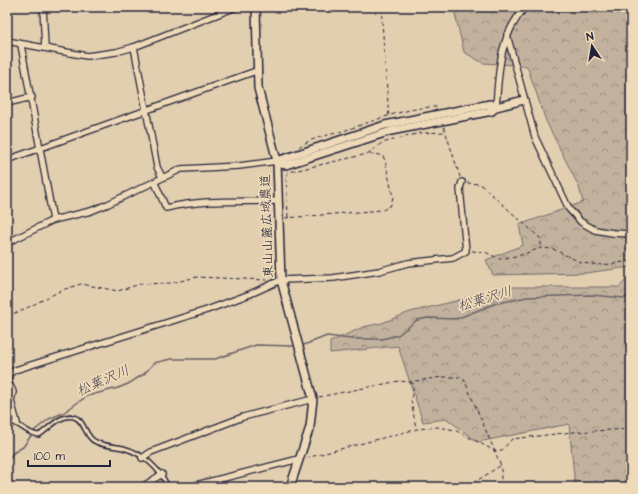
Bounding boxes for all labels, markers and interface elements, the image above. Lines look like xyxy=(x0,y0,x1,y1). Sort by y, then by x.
north arrow xyxy=(572,26,612,66)
text: N xyxy=(585,29,595,45)
street label: 東山山麓広域農道 xyxy=(256,174,278,278)
water label: 松葉沢川 xyxy=(455,281,515,317)
water label: 松葉沢川 xyxy=(73,360,133,402)
scale bar xyxy=(28,442,110,468)
text: 100 m xyxy=(34,448,65,465)

